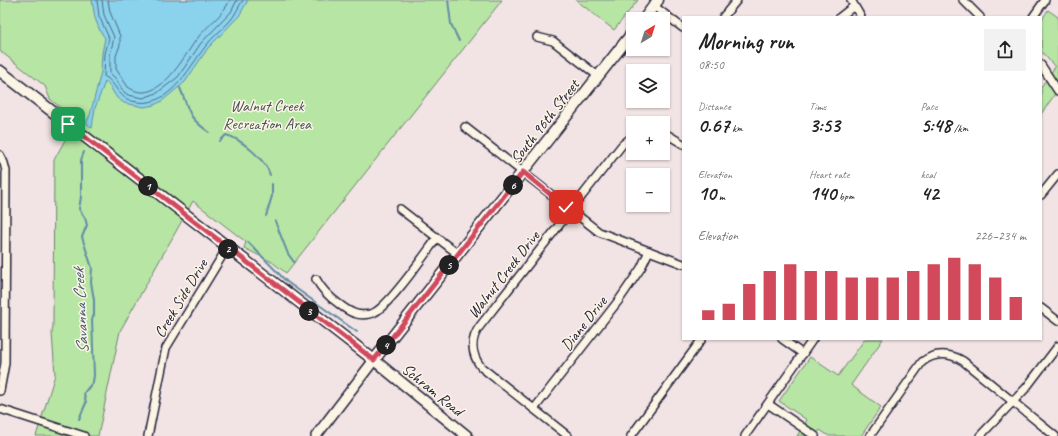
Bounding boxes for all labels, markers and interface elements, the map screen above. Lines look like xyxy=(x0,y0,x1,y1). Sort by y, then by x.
north arrow xyxy=(626,12,670,56)
map controls xyxy=(626,12,670,212)
text: Morning run xyxy=(698,28,794,56)
button: share xyxy=(984,29,1026,71)
text: 08:50 xyxy=(698,57,724,73)
button: layers xyxy=(626,64,670,108)
street label: South 96th Street xyxy=(506,74,585,168)
park label: Walnut Creek Recreation Area xyxy=(223,96,312,134)
text: Distance xyxy=(698,99,731,113)
text: Time xyxy=(809,99,826,113)
text: Pace xyxy=(921,99,938,113)
pin xyxy=(51,107,85,141)
icon: arrive xyxy=(57,113,79,135)
text: 0.67 xyxy=(698,113,729,138)
text: 3:53 xyxy=(809,113,840,138)
text: 5:48 xyxy=(921,113,951,138)
button: + xyxy=(626,116,670,160)
text: km xyxy=(729,121,743,135)
text: /km xyxy=(951,121,968,135)
text: Elevation xyxy=(698,167,732,181)
text: Heart rate xyxy=(809,167,849,181)
text: kcal xyxy=(921,167,935,181)
button: − xyxy=(626,168,670,212)
pin: 6 xyxy=(503,175,523,195)
pin: 1 xyxy=(138,176,158,196)
text: 6 xyxy=(510,178,516,192)
text: 1 xyxy=(146,179,150,193)
text: 10 xyxy=(698,181,716,206)
text: 140 xyxy=(809,181,836,206)
text: 42 xyxy=(921,181,939,206)
text: m xyxy=(716,189,725,203)
text: bpm xyxy=(836,189,854,203)
pin xyxy=(549,190,583,224)
icon: check xyxy=(555,196,577,218)
street label: Walnut Creek Drive xyxy=(463,226,545,322)
text: Elevation xyxy=(698,228,738,244)
text: 226–234 m xyxy=(975,228,1026,244)
pin: 2 xyxy=(218,239,238,259)
text: 2 xyxy=(226,242,230,256)
street label: Creek Side Drive xyxy=(150,254,213,341)
pin: 5 xyxy=(439,255,459,275)
text: 5 xyxy=(447,258,451,272)
water label: Savanna Creek xyxy=(68,265,93,354)
street label: Diane Drive xyxy=(556,291,612,355)
pin: 3 xyxy=(299,301,319,321)
text: 3 xyxy=(307,304,311,318)
pin: 4 xyxy=(376,335,396,355)
text: 4 xyxy=(384,338,388,352)
street label: Schram Road xyxy=(398,359,469,422)

